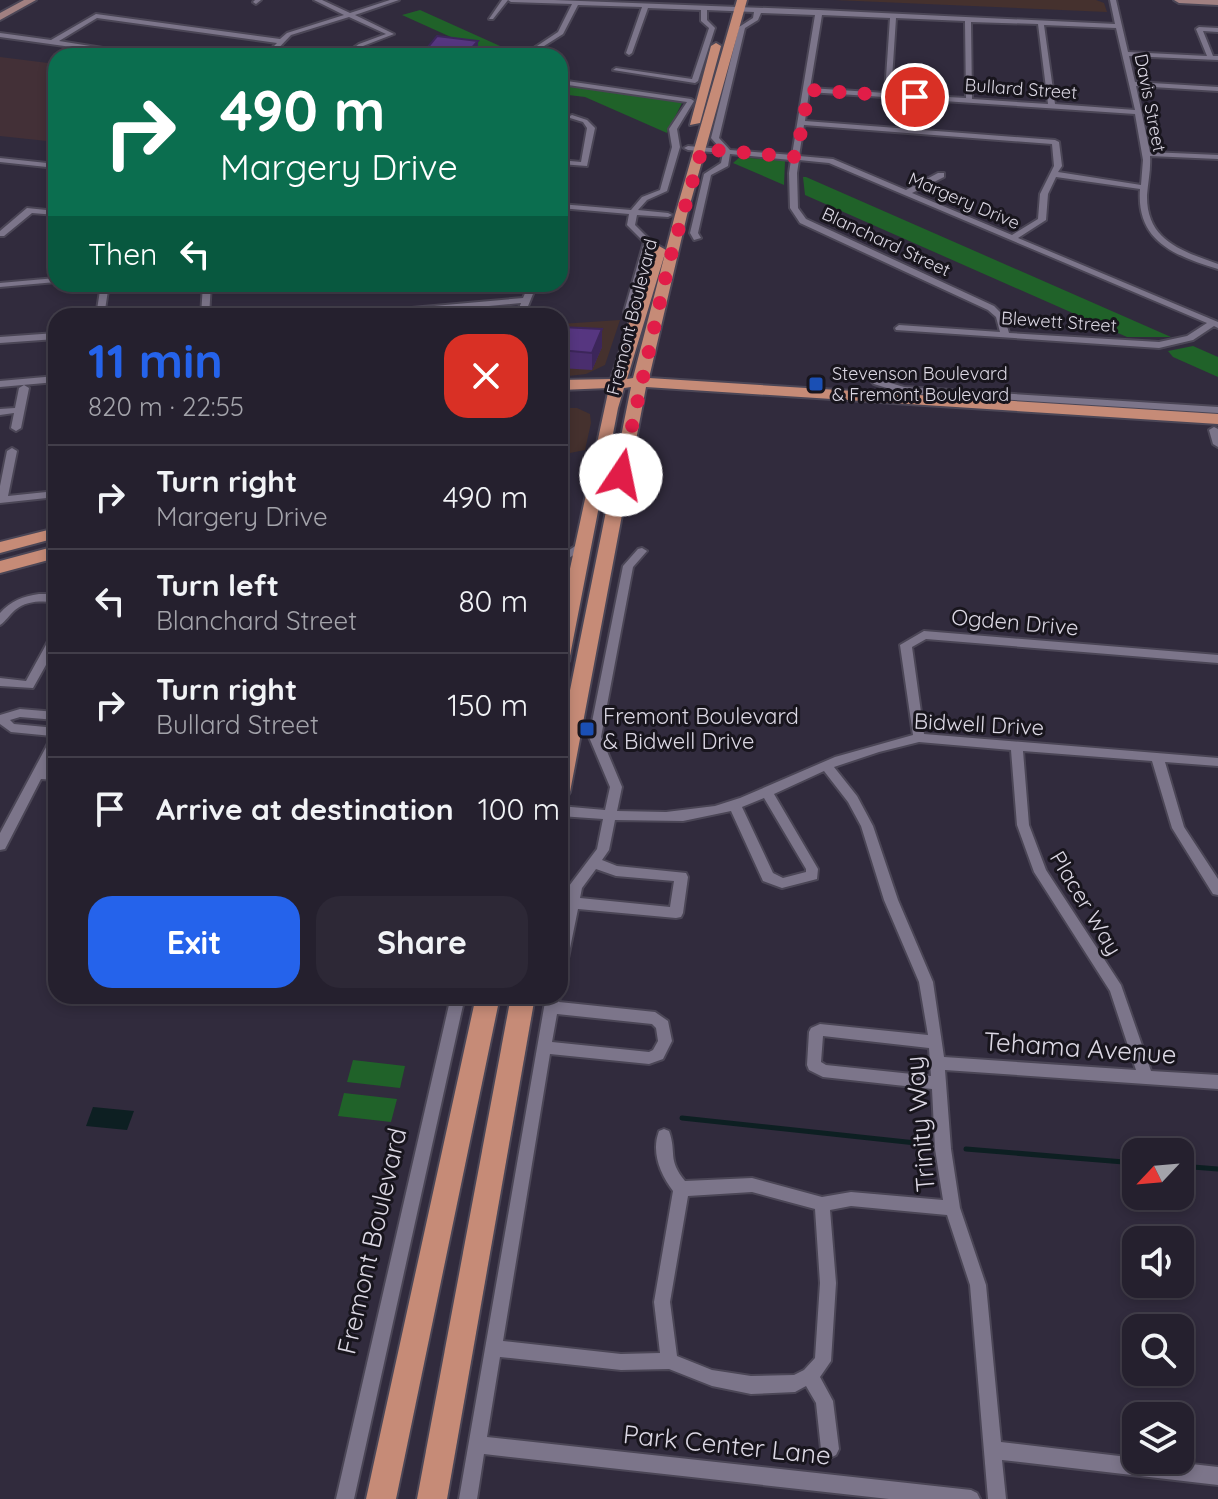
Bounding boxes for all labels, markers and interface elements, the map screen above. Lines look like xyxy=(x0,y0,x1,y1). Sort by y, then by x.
street label: Davis Street xyxy=(1130,52,1171,154)
pin xyxy=(881,63,949,131)
street label: Bullard Street xyxy=(964,73,1078,104)
text: 490 m xyxy=(220,75,385,145)
icon: arrive xyxy=(893,75,937,119)
icon: right xyxy=(88,80,192,184)
text: Margery Drive xyxy=(220,144,458,189)
street label: Margery Drive xyxy=(905,167,1023,234)
street label: Blanchard Street xyxy=(818,202,954,281)
icon: left xyxy=(173,232,217,276)
text: Then xyxy=(88,235,157,273)
street label: Fremont Boulevard xyxy=(601,236,662,397)
street label: Blewett Street xyxy=(1000,306,1118,337)
text: 11 min xyxy=(88,330,223,390)
button: close xyxy=(444,334,528,418)
place label: Stevenson Boulevard & Fremont Boulevard xyxy=(832,362,1009,406)
marker: Stevenson Boulevard & Fremont Boulevard xyxy=(807,375,825,393)
text: 820 m · 22:55 xyxy=(88,390,244,423)
position arrow xyxy=(579,433,663,517)
text: Turn right xyxy=(156,462,297,500)
icon: right xyxy=(88,475,132,519)
text: 490 m xyxy=(443,478,528,516)
text: Margery Drive xyxy=(156,500,328,533)
text: Turn left xyxy=(156,566,279,604)
icon: left xyxy=(88,579,132,623)
text: 80 m xyxy=(458,582,528,620)
street label: Ogden Drive xyxy=(950,602,1080,642)
text: Blanchard Street xyxy=(156,604,357,637)
text: Turn right xyxy=(156,670,297,708)
icon: right xyxy=(88,683,132,727)
text: 150 m xyxy=(447,686,528,724)
place label: Fremont Boulevard & Bidwell Drive xyxy=(603,702,799,755)
street label: Bidwell Drive xyxy=(913,707,1045,741)
text: Bullard Street xyxy=(156,708,319,741)
marker: Fremont Boulevard & Bidwell Drive xyxy=(578,720,596,738)
icon: arrive xyxy=(88,787,132,831)
text: Arrive at destination xyxy=(156,790,454,828)
text: 100 m xyxy=(478,790,560,828)
street label: Placer Way xyxy=(1044,846,1128,960)
button: Exit xyxy=(88,896,300,988)
button: Share xyxy=(316,896,528,988)
street label: Tehama Avenue xyxy=(982,1024,1178,1071)
street label: Trinity Way xyxy=(897,1055,942,1193)
street label: Fremont Boulevard xyxy=(329,1124,414,1357)
north arrow xyxy=(1122,1138,1194,1210)
map controls xyxy=(1122,1138,1194,1474)
button: sound xyxy=(1122,1226,1194,1298)
button: search xyxy=(1122,1314,1194,1386)
button: layers xyxy=(1122,1402,1194,1474)
street label: Park Center Lane xyxy=(622,1417,833,1472)

